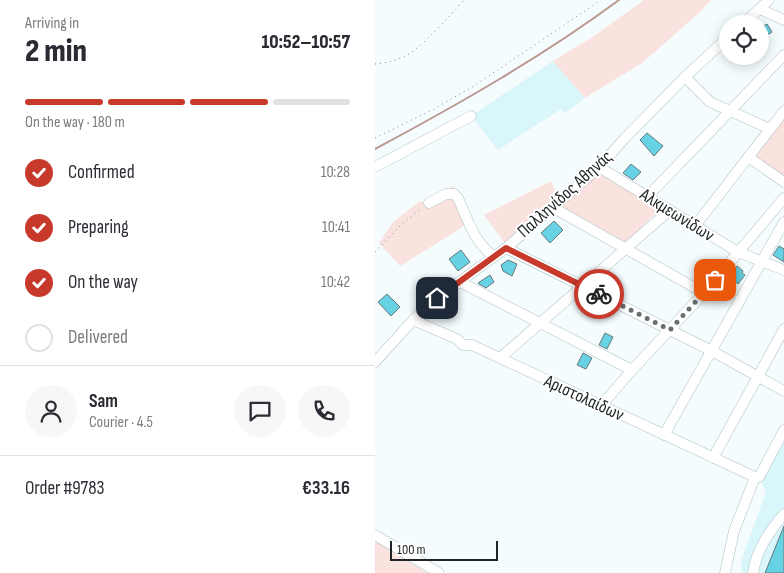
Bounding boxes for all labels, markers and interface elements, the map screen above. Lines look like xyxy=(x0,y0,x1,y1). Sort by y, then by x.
text: Arriving in xyxy=(25,14,79,33)
map controls xyxy=(719,15,769,65)
button: locate xyxy=(719,15,769,65)
text: 10:52–10:57 xyxy=(262,31,350,54)
text: 2 min xyxy=(25,32,87,71)
text: On the way · 180 m xyxy=(25,113,125,132)
street label: Παλληνίδος Αθηνάς xyxy=(513,146,617,242)
icon: check xyxy=(25,159,53,187)
text: Confirmed xyxy=(68,161,135,184)
text: 10:28 xyxy=(321,163,350,182)
street label: Αλκμεωνίδων xyxy=(635,183,718,246)
icon: check xyxy=(25,214,53,242)
text: Preparing xyxy=(68,216,129,239)
text: 10:41 xyxy=(322,218,350,237)
pin xyxy=(694,259,736,301)
icon: bag xyxy=(701,266,729,294)
icon: check xyxy=(25,269,53,297)
courier xyxy=(574,269,624,319)
text: On the way xyxy=(68,271,138,294)
text: 10:42 xyxy=(321,273,350,292)
pin xyxy=(416,277,458,319)
icon: bike xyxy=(585,280,613,308)
icon: home xyxy=(423,284,451,312)
text: Delivered xyxy=(68,326,128,349)
street label: Αριστολαίδων xyxy=(540,370,627,426)
button: person xyxy=(25,385,77,437)
button: chat xyxy=(234,385,286,437)
button: phone xyxy=(298,385,350,437)
text: Sam xyxy=(89,390,118,413)
text: Courier · 4.5 xyxy=(89,413,153,432)
text: Order #9783 xyxy=(25,477,104,500)
text: €33.16 xyxy=(302,477,350,500)
scale bar xyxy=(390,538,497,561)
text: 100 m xyxy=(397,541,426,558)

